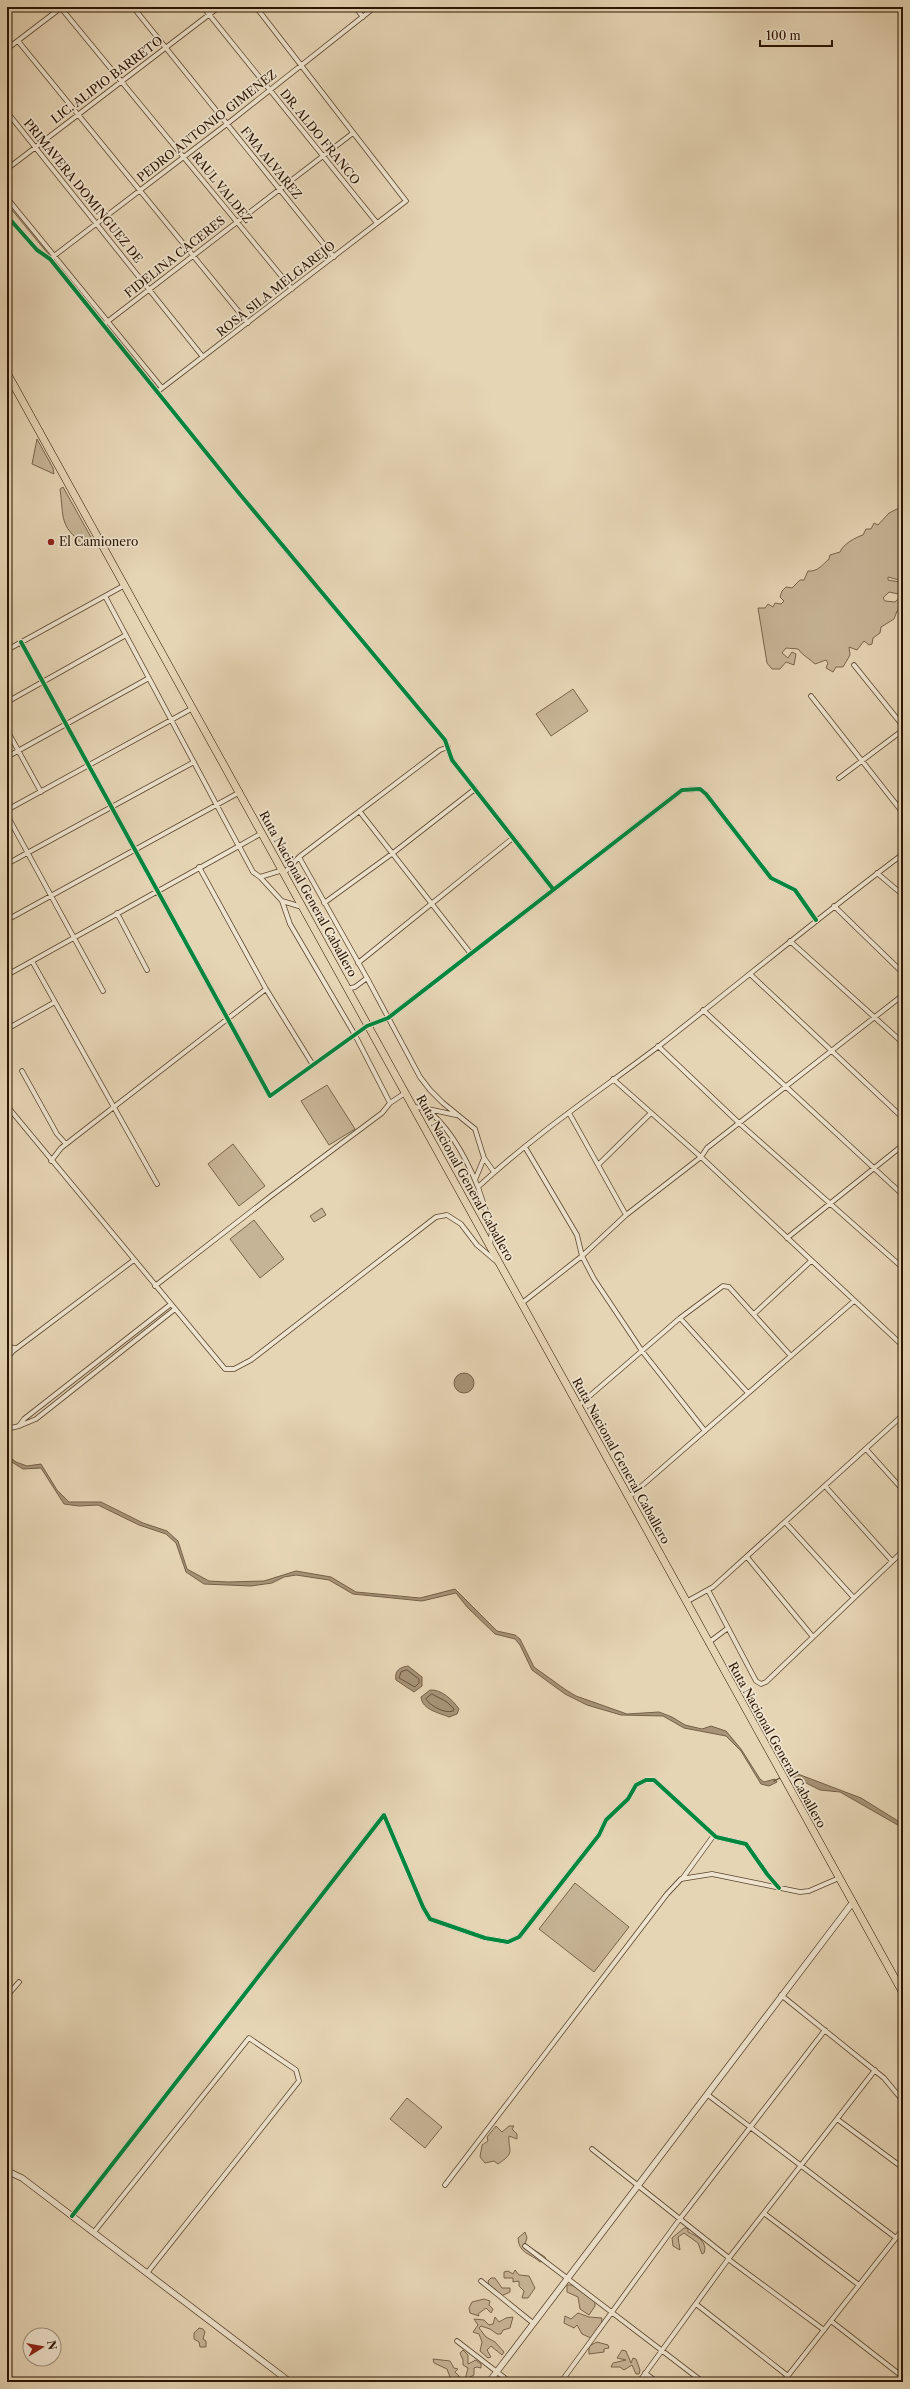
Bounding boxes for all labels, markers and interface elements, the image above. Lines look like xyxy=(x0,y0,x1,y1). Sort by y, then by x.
scale bar xyxy=(760,22,832,48)
text: 100 m xyxy=(766,28,801,43)
street label: LIC. ALIPIO BARRETO xyxy=(48,33,165,126)
street label: PEDRO ANTONIO GIMENEZ xyxy=(134,66,279,185)
street label: DR. ALDO FRANCO xyxy=(277,86,363,187)
street label: PRIMAVERA DOMINGUEZ DE xyxy=(21,116,146,266)
street label: FMA ALVAREZ xyxy=(238,124,305,202)
street label: RAUL VALDEZ xyxy=(189,149,256,226)
street label: FIDELINA CACERES xyxy=(121,213,228,301)
street label: ROSA SILA MELGAREJO xyxy=(213,238,338,340)
place label: El Camionero xyxy=(59,534,138,549)
marker: El Camionero xyxy=(46,537,56,547)
street label: Ruta Nacional General Caballero xyxy=(256,808,360,979)
street label: Ruta Nacional General Caballero xyxy=(413,1092,517,1263)
street label: Ruta Nacional General Caballero xyxy=(569,1375,673,1546)
street label: Ruta Nacional General Caballero xyxy=(725,1659,829,1830)
north arrow xyxy=(22,2327,62,2367)
text: N xyxy=(44,2339,60,2352)

